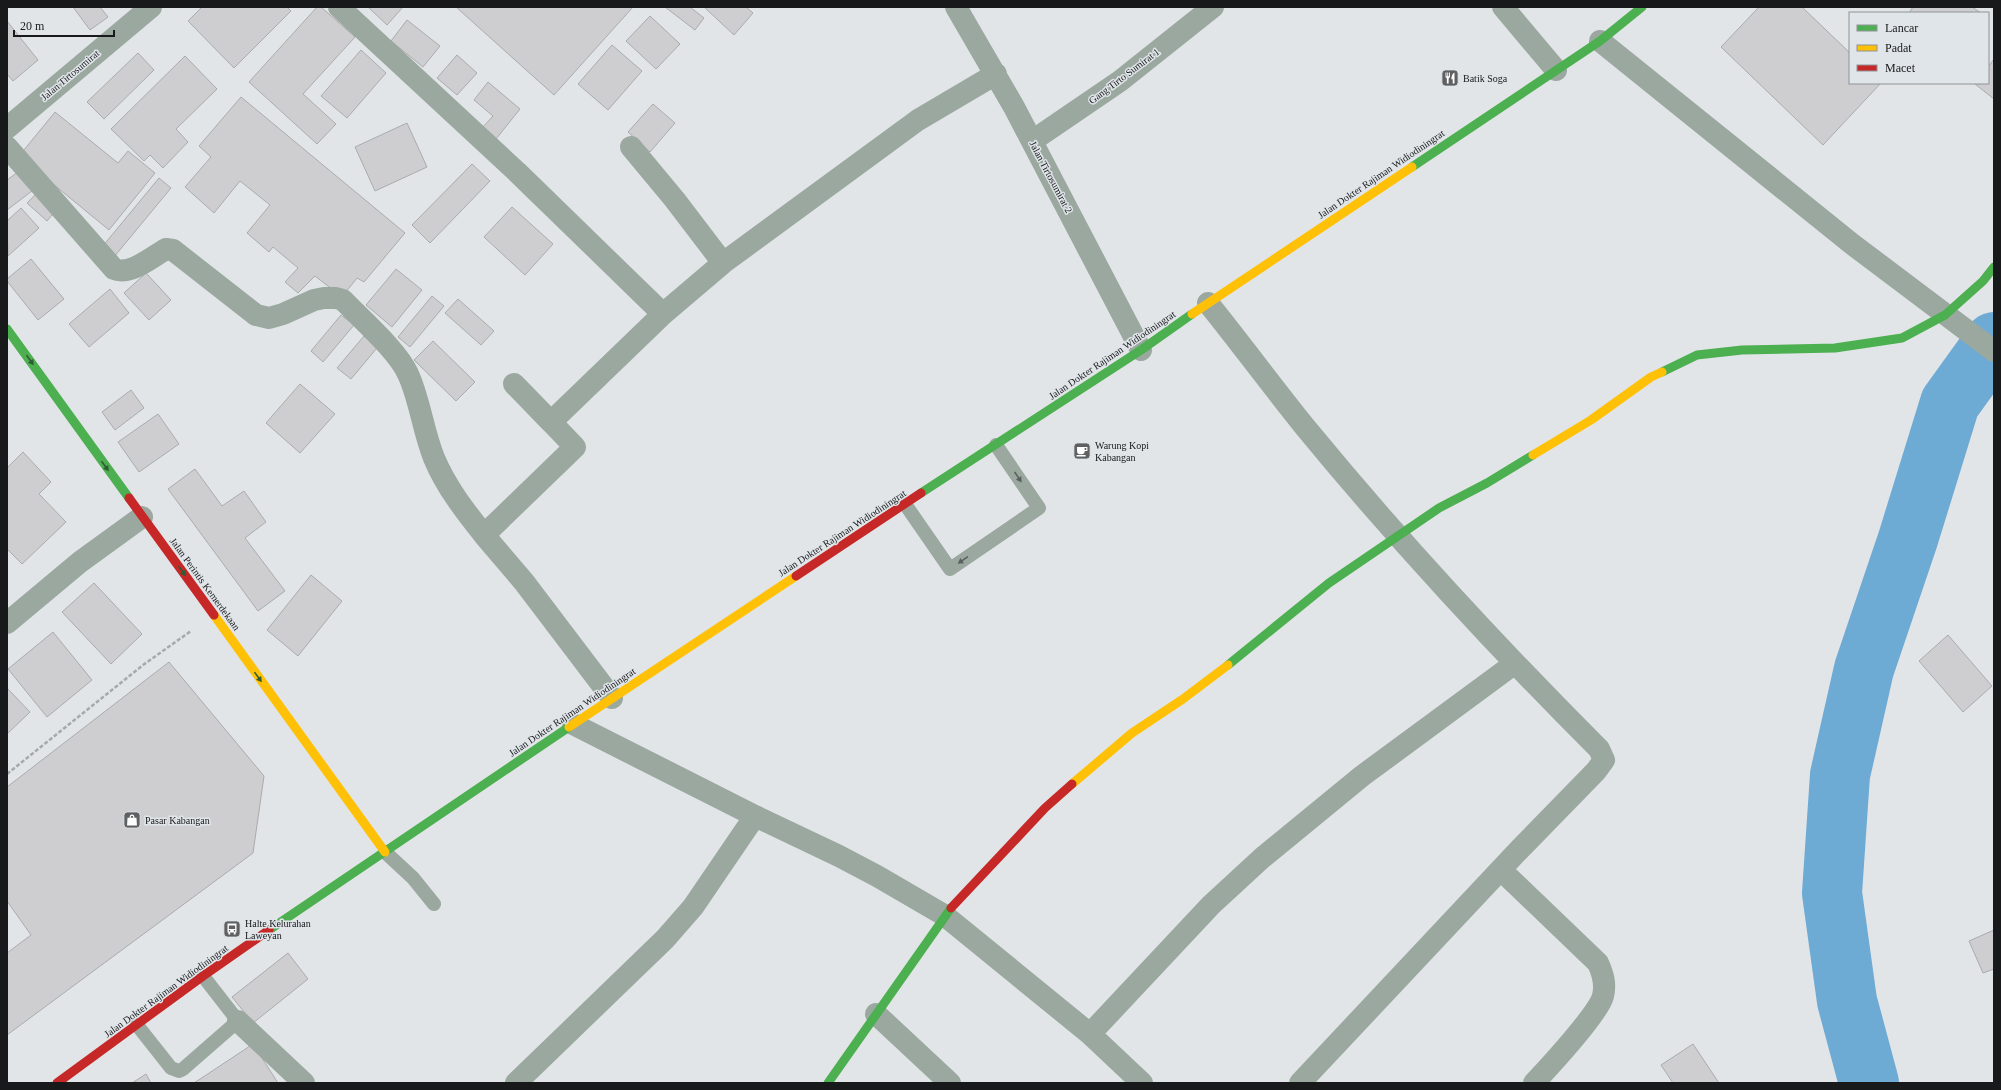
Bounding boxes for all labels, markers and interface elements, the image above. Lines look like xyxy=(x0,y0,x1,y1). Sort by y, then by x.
scale bar xyxy=(14,12,114,38)
legend xyxy=(1849,12,1989,84)
text: 20 m xyxy=(20,19,45,33)
text: Lancar xyxy=(1885,21,1918,35)
text: Padat xyxy=(1885,41,1912,55)
street label: Gang Tirto Sumirat 1 xyxy=(1087,46,1161,106)
street label: Jalan Tirtosumirat xyxy=(39,47,101,103)
text: Macet xyxy=(1885,61,1916,75)
restaurant icon: Batik Soga xyxy=(1440,68,1460,88)
place label: Batik Soga xyxy=(1463,73,1508,84)
street label: Jalan Dokter Rajiman Widiodiningrat xyxy=(1316,127,1447,221)
street label: Jalan Tirtosumirat 2 xyxy=(1027,139,1075,215)
street label: Jalan Dokter Rajiman Widiodiningrat xyxy=(1047,308,1178,402)
one-way arrow xyxy=(26,355,34,366)
place label: Warung Kopi Kabangan xyxy=(1095,440,1149,463)
cafe icon: Warung Kopi Kabangan xyxy=(1072,441,1092,461)
one-way arrow xyxy=(101,461,109,471)
one-way arrow xyxy=(1014,472,1022,482)
street label: Jalan Dokter Rajiman Widiodiningrat xyxy=(776,487,908,579)
street label: Jalan Perintis Kemerdekaan xyxy=(168,536,242,632)
one-way arrow xyxy=(958,556,968,564)
one-way arrow xyxy=(177,566,186,577)
street label: Jalan Dokter Rajiman Widiodiningrat xyxy=(507,665,638,759)
one-way arrow xyxy=(254,671,262,682)
shop icon: Pasar Kabangan xyxy=(122,810,142,830)
place label: Pasar Kabangan xyxy=(145,815,210,826)
place label: Halte Kelurahan Laweyan xyxy=(245,918,311,941)
bus stop icon: Halte Kelurahan Laweyan xyxy=(222,919,242,939)
street label: Jalan Dokter Rajiman Widiodiningrat xyxy=(102,942,230,1040)

